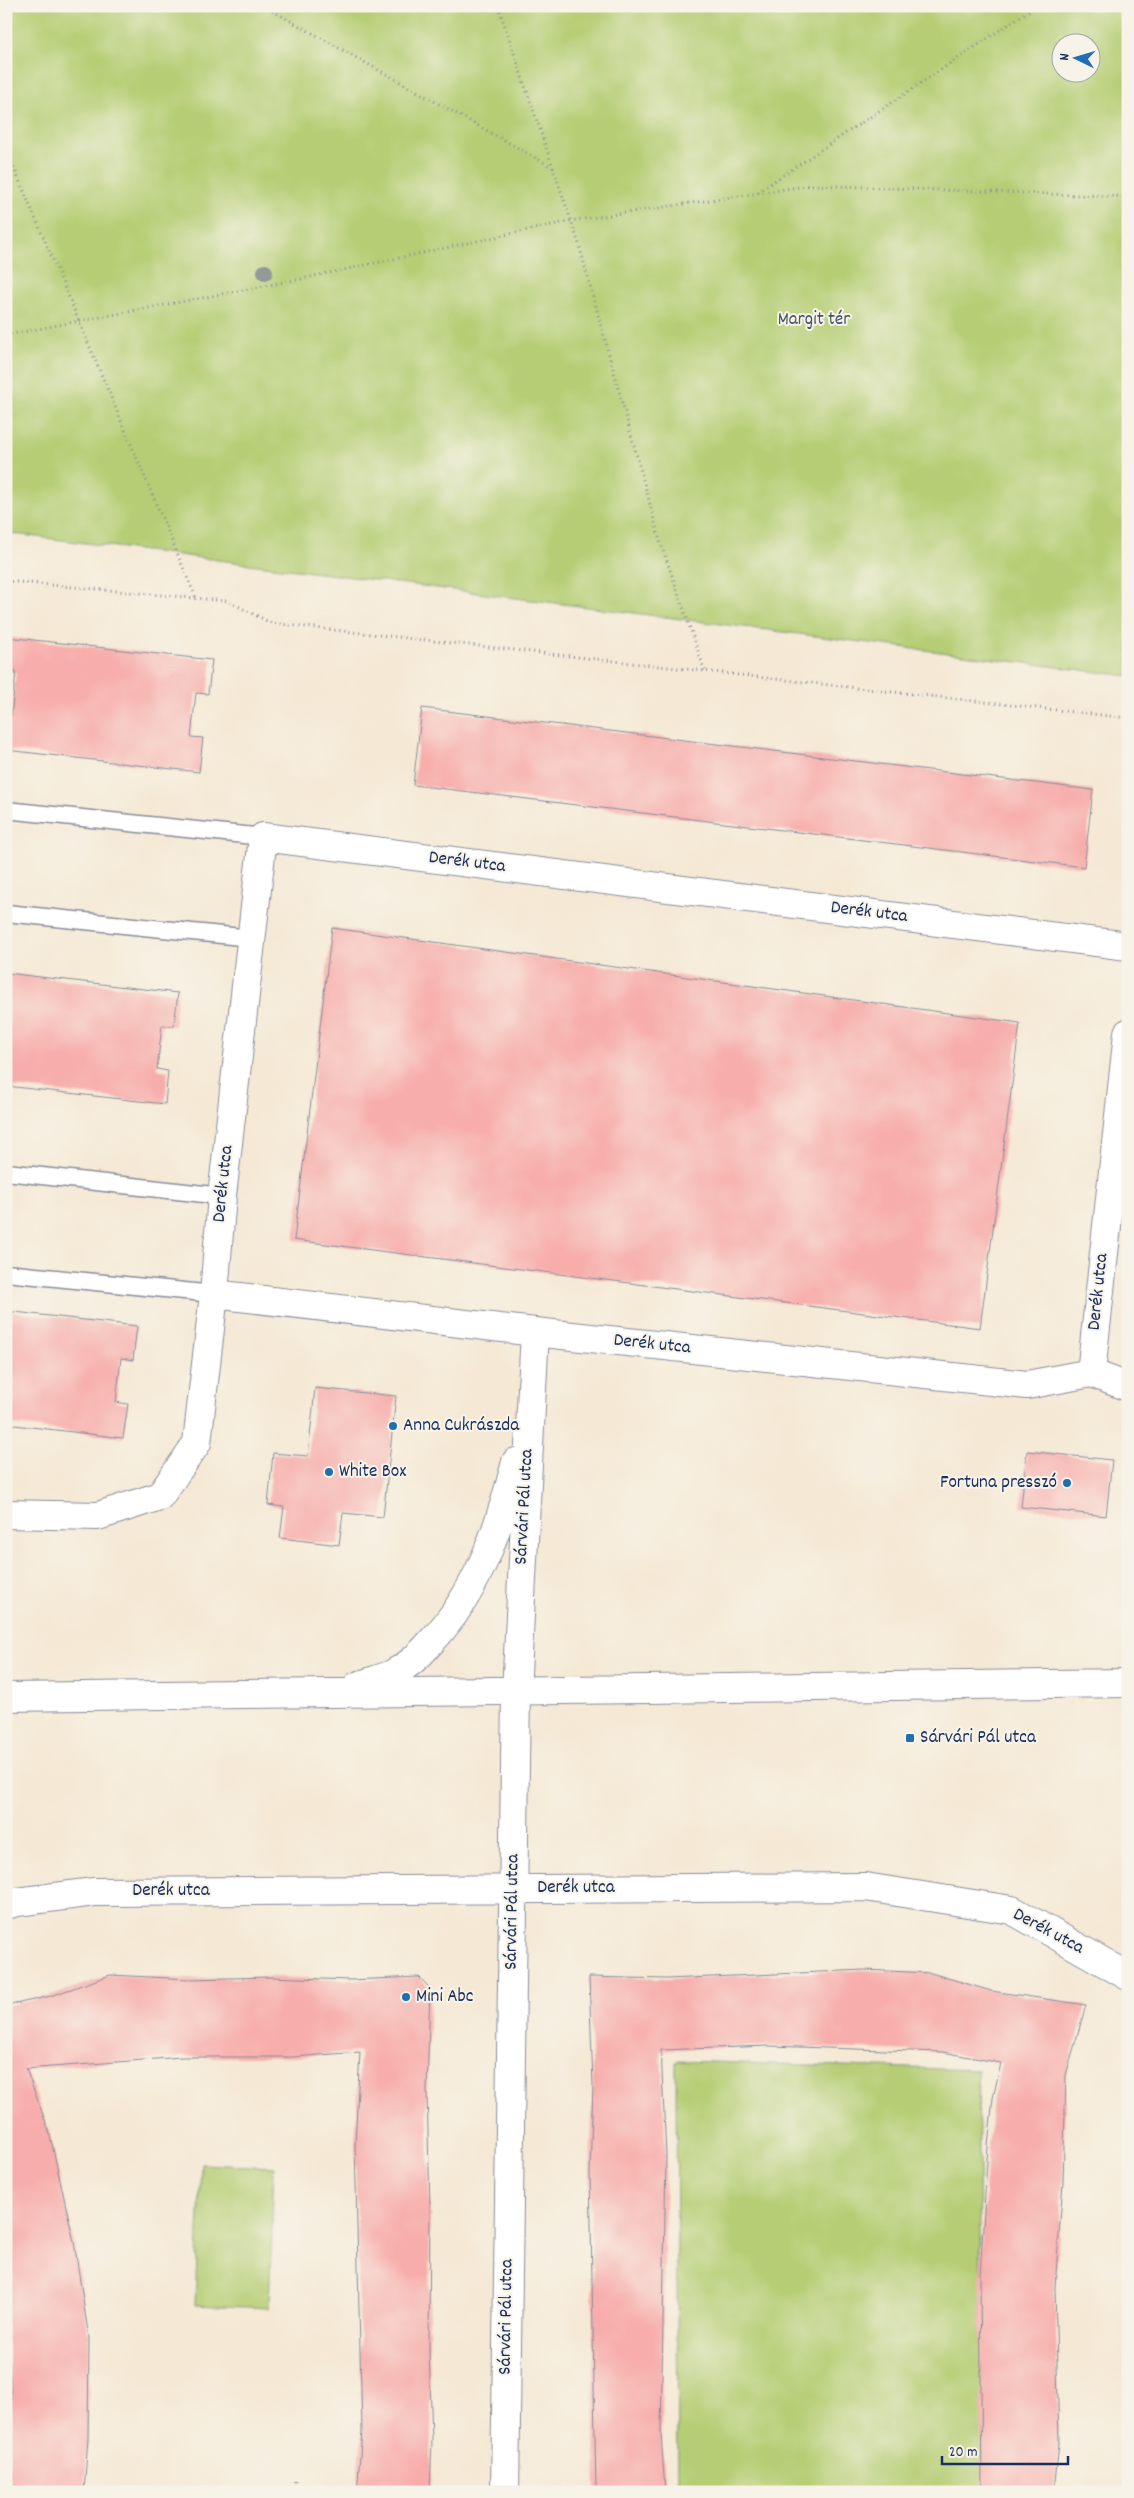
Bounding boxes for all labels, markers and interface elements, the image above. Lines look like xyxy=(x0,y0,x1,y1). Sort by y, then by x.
north arrow xyxy=(1052,32,1102,82)
text: N xyxy=(1055,53,1075,61)
park label: Margit tér xyxy=(778,307,850,334)
street label: Derék utca xyxy=(427,845,508,881)
street label: Derék utca xyxy=(829,895,910,931)
street label: Derék utca xyxy=(207,1143,242,1224)
street label: Derék utca xyxy=(1082,1251,1117,1332)
street label: Derék utca xyxy=(612,1328,693,1363)
place label: Anna Cukrászda xyxy=(403,1413,520,1440)
marker: Anna Cukrászda xyxy=(387,1420,399,1432)
street label: Sárvári Pál utca xyxy=(508,1447,542,1566)
place label: White Box xyxy=(339,1459,406,1486)
marker: White Box xyxy=(323,1466,335,1478)
place label: Fortuna presszó xyxy=(940,1470,1057,1497)
marker: Fortuna presszó xyxy=(1061,1477,1073,1489)
place label: Sárvári Pál utca xyxy=(920,1725,1037,1752)
marker: Sárvári Pál utca xyxy=(904,1732,916,1744)
street label: Sárvári Pál utca xyxy=(498,1853,528,1970)
street label: Derék utca xyxy=(537,1875,616,1902)
street label: Derék utca xyxy=(132,1878,211,1905)
street label: Derék utca xyxy=(1008,1902,1089,1963)
place label: Mini Abc xyxy=(416,1984,473,2011)
marker: Mini Abc xyxy=(400,1991,412,2003)
street label: Sárvári Pál utca xyxy=(492,2258,522,2375)
scale bar xyxy=(942,2433,1068,2465)
text: 20 m xyxy=(949,2442,977,2464)

